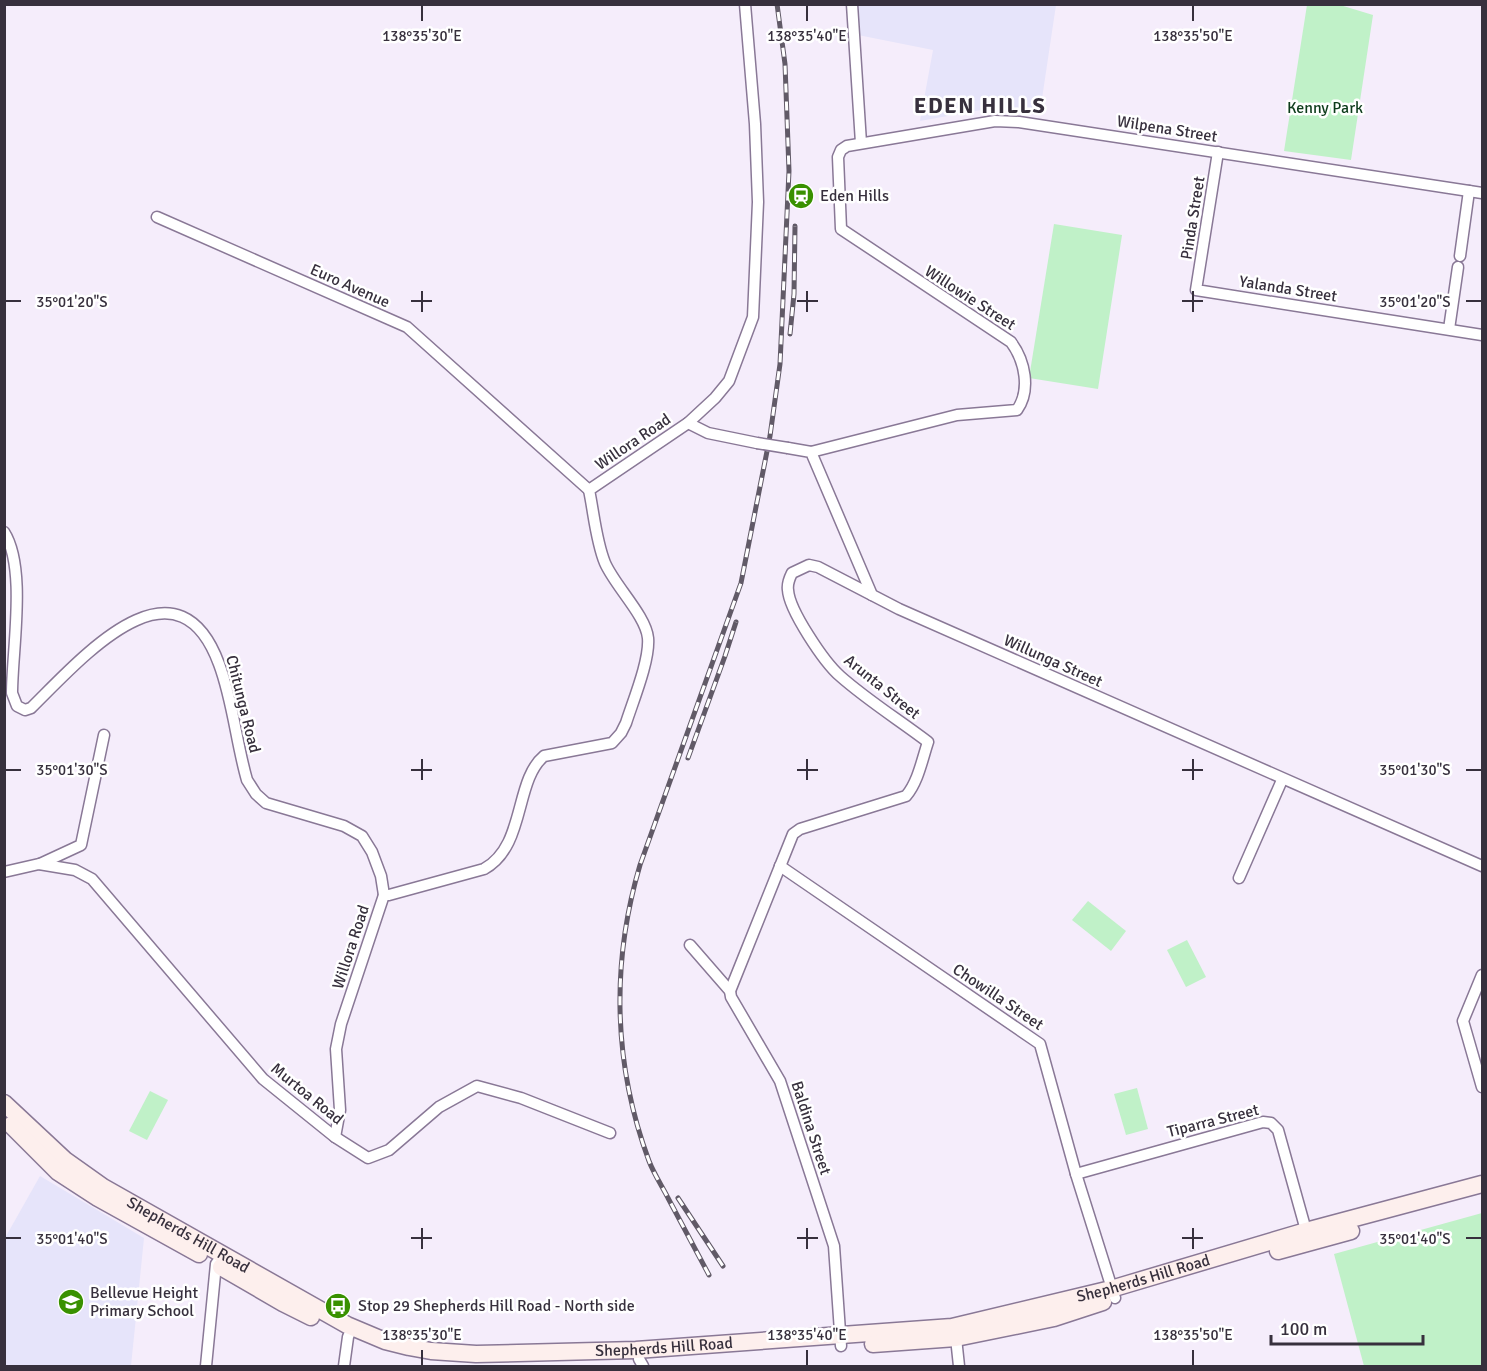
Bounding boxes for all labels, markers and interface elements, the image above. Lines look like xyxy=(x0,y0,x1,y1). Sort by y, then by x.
text: 138°35'30"E xyxy=(382,27,462,45)
text: 138°35'40"E xyxy=(767,27,847,45)
text: 138°35'50"E xyxy=(1153,27,1233,45)
district label: EDEN HILLS xyxy=(914,92,1046,119)
park label: Kenny Park xyxy=(1287,98,1363,118)
street label: Wilpena Street xyxy=(1115,111,1219,147)
street label: Pinda Street xyxy=(1177,175,1210,261)
station icon: Eden Hills xyxy=(786,181,816,211)
place label: Eden Hills xyxy=(820,186,889,206)
street label: Euro Avenue xyxy=(307,260,393,312)
street label: Willowie Street xyxy=(921,261,1020,335)
street label: Yalanda Street xyxy=(1238,271,1339,307)
text: 35°01'20"S xyxy=(36,293,108,311)
text: 35°01'20"S xyxy=(1379,293,1451,311)
street label: Willora Road xyxy=(591,409,675,475)
street label: Willunga Street xyxy=(1000,630,1106,692)
street label: Arunta Street xyxy=(840,650,924,724)
street label: Chitunga Road xyxy=(221,653,265,755)
text: 35°01'30"S xyxy=(36,761,108,779)
text: 35°01'30"S xyxy=(1379,761,1451,779)
street label: Willora Road xyxy=(328,903,374,991)
street label: Chowilla Street xyxy=(949,959,1048,1035)
street label: Murtoa Road xyxy=(267,1059,347,1129)
street label: Baldina Street xyxy=(786,1079,836,1178)
street label: Tiparra Street xyxy=(1165,1100,1261,1142)
street label: Shepherds Hill Road xyxy=(123,1193,253,1278)
text: 35°01'40"S xyxy=(36,1230,108,1248)
text: 35°01'40"S xyxy=(1379,1230,1451,1248)
street label: Shepherds Hill Road xyxy=(1075,1250,1212,1307)
place label: Bellevue Height Primary School xyxy=(90,1283,198,1321)
school or university icon: Bellevue Height Primary School xyxy=(56,1287,86,1317)
bus stop icon: Stop 29 Shepherds Hill Road - North side xyxy=(323,1291,353,1321)
place label: Stop 29 Shepherds Hill Road - North side xyxy=(358,1296,635,1316)
scale bar xyxy=(1271,1308,1422,1346)
text: 100 m xyxy=(1280,1318,1327,1340)
text: 138°35'30"E xyxy=(382,1326,462,1344)
text: 138°35'40"E xyxy=(767,1326,847,1344)
text: 138°35'50"E xyxy=(1153,1326,1233,1344)
street label: Shepherds Hill Road xyxy=(595,1333,733,1361)

